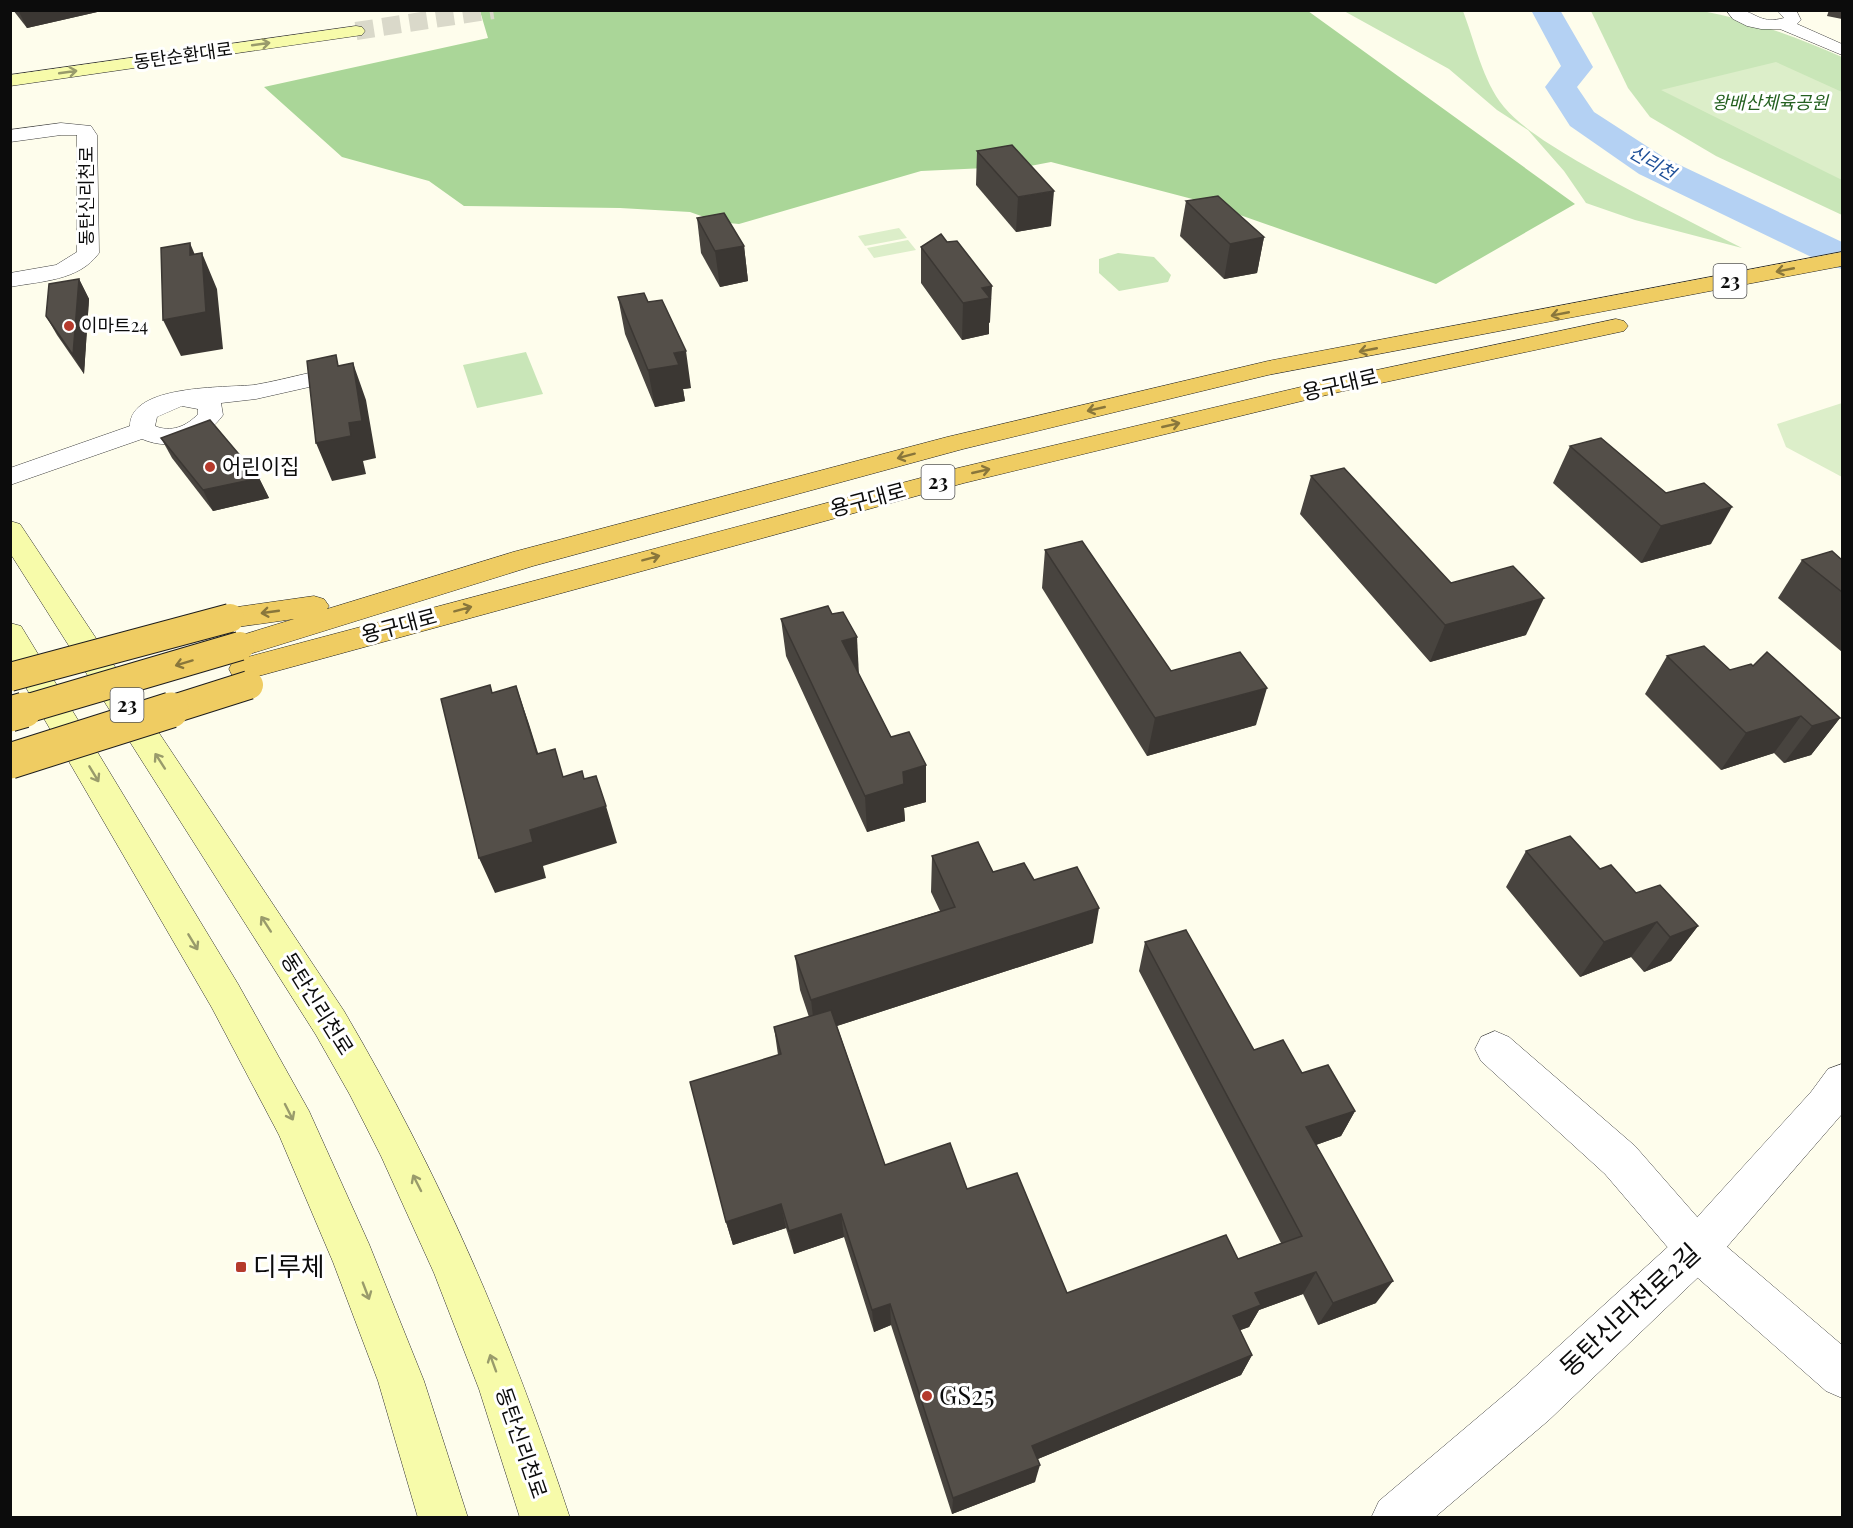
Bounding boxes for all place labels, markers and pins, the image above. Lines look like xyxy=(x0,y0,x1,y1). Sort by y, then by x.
place label: 이마트24 xyxy=(81,313,148,337)
marker: 이마트24 xyxy=(62,319,76,333)
place label: 어린이집 xyxy=(222,451,299,479)
marker: 어린이집 xyxy=(203,460,217,474)
place label: 디루체 xyxy=(253,1248,325,1283)
marker: 디루체 xyxy=(234,1260,248,1274)
place label: GS25 xyxy=(939,1377,995,1412)
marker: GS25 xyxy=(920,1389,934,1403)

